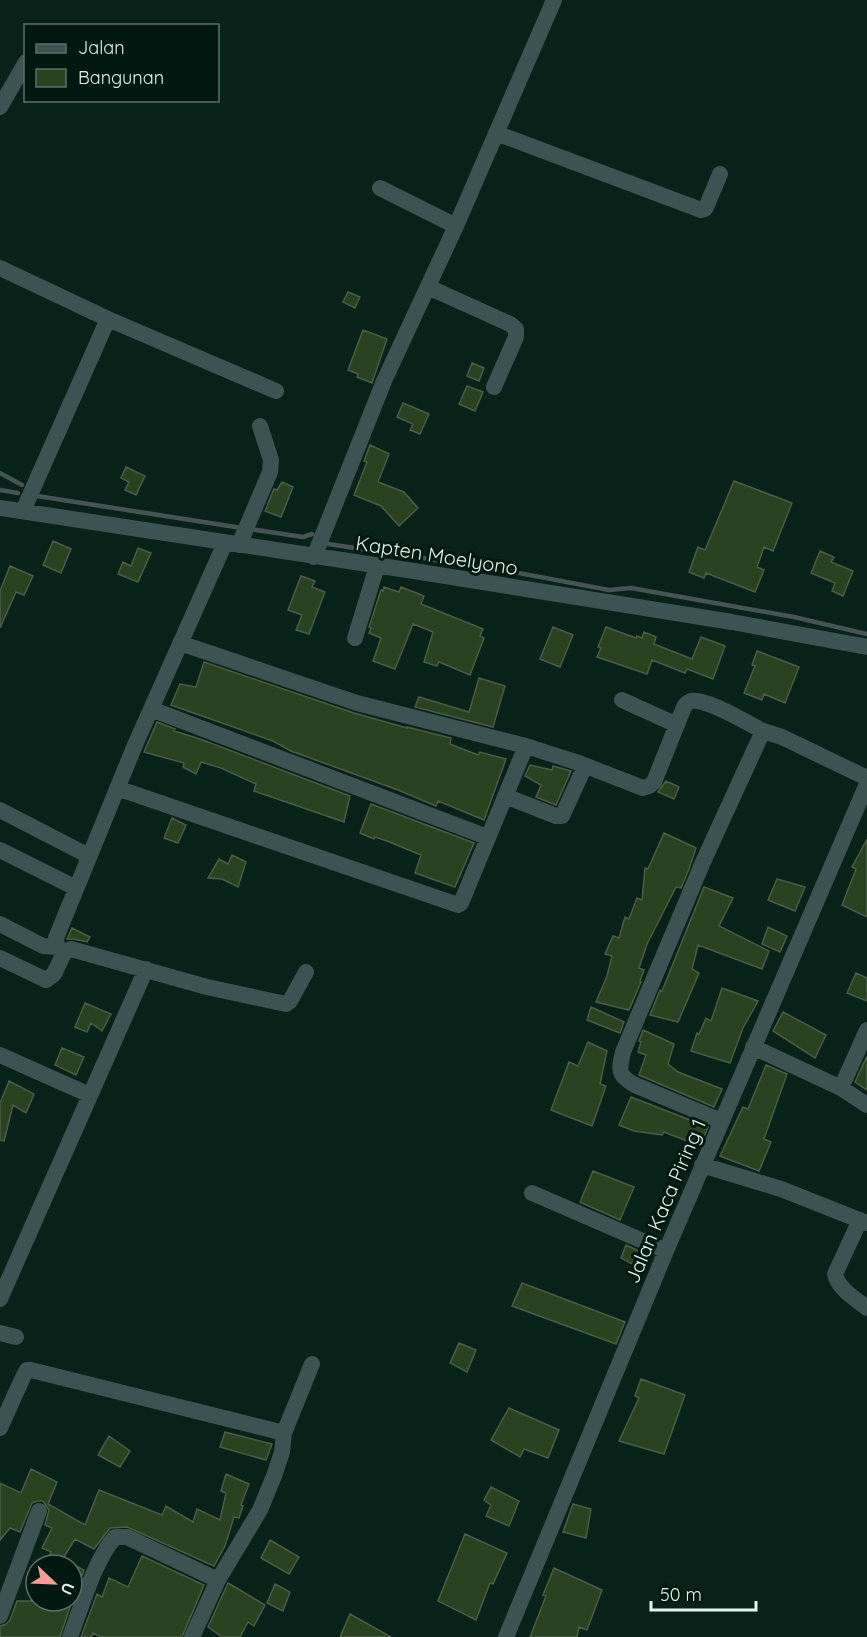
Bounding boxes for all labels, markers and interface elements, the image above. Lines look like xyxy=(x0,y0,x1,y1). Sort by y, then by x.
legend xyxy=(24,24,219,102)
text: Jalan xyxy=(78,36,125,59)
text: Bangunan xyxy=(78,66,164,89)
street label: Kapten Moelyono xyxy=(354,530,520,580)
street label: Jalan Kaca Piring 1 xyxy=(619,1115,711,1287)
north arrow xyxy=(24,1553,84,1613)
scale bar xyxy=(651,1574,756,1612)
text: U xyxy=(56,1580,79,1598)
text: 50 m xyxy=(660,1583,702,1606)

